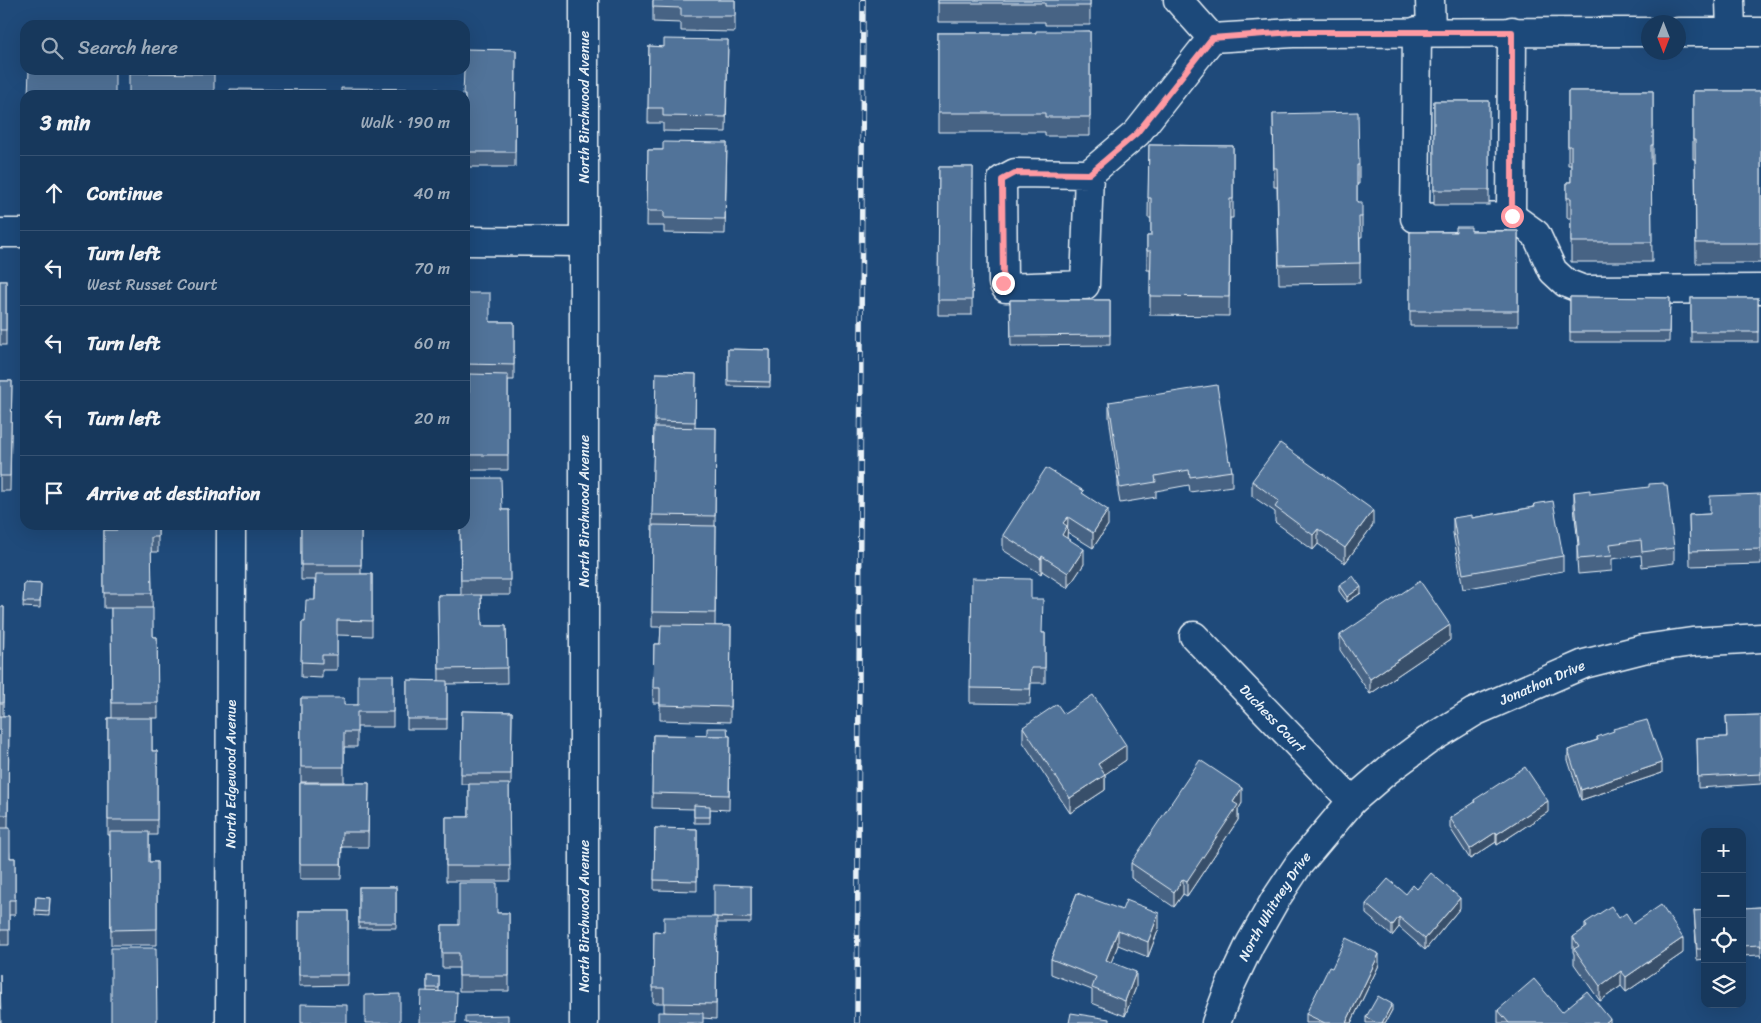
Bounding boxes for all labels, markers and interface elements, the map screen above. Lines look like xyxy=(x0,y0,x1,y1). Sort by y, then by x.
north arrow xyxy=(1641,15,1686,60)
search box xyxy=(20,20,470,75)
text: Search here xyxy=(78,31,178,64)
street label: North Birchwood Avenue xyxy=(572,31,597,183)
icon: search xyxy=(38,34,66,62)
text: 3 min xyxy=(40,104,90,142)
text: Walk · 190 m xyxy=(361,108,450,137)
text: Continue xyxy=(87,177,163,210)
icon: ahead xyxy=(40,179,68,207)
text: 40 m xyxy=(413,179,450,208)
route start xyxy=(1501,205,1524,228)
text: Turn left xyxy=(87,237,160,270)
icon: left xyxy=(40,254,68,282)
text: 70 m xyxy=(414,254,450,283)
text: West Russet Court xyxy=(87,270,217,299)
route end xyxy=(992,272,1015,295)
text: Turn left xyxy=(87,327,160,360)
icon: left xyxy=(40,329,68,357)
text: 60 m xyxy=(414,329,450,358)
text: Turn left xyxy=(87,402,160,435)
icon: left xyxy=(40,404,68,432)
text: 20 m xyxy=(414,404,450,433)
street label: North Birchwood Avenue xyxy=(572,435,597,587)
text: Arrive at destination xyxy=(87,477,260,510)
icon: arrive xyxy=(40,479,68,507)
street label: Jonathon Drive xyxy=(1494,652,1589,712)
street label: Duchess Court xyxy=(1233,678,1313,760)
street label: North Edgewood Avenue xyxy=(218,699,243,848)
map controls xyxy=(1701,828,1746,1008)
button: + xyxy=(1701,828,1746,873)
street label: North Birchwood Avenue xyxy=(572,840,597,992)
street label: North Whitney Drive xyxy=(1231,845,1317,965)
button: − xyxy=(1701,873,1746,918)
button: locate xyxy=(1701,918,1746,963)
button: layers xyxy=(1701,963,1746,1008)

